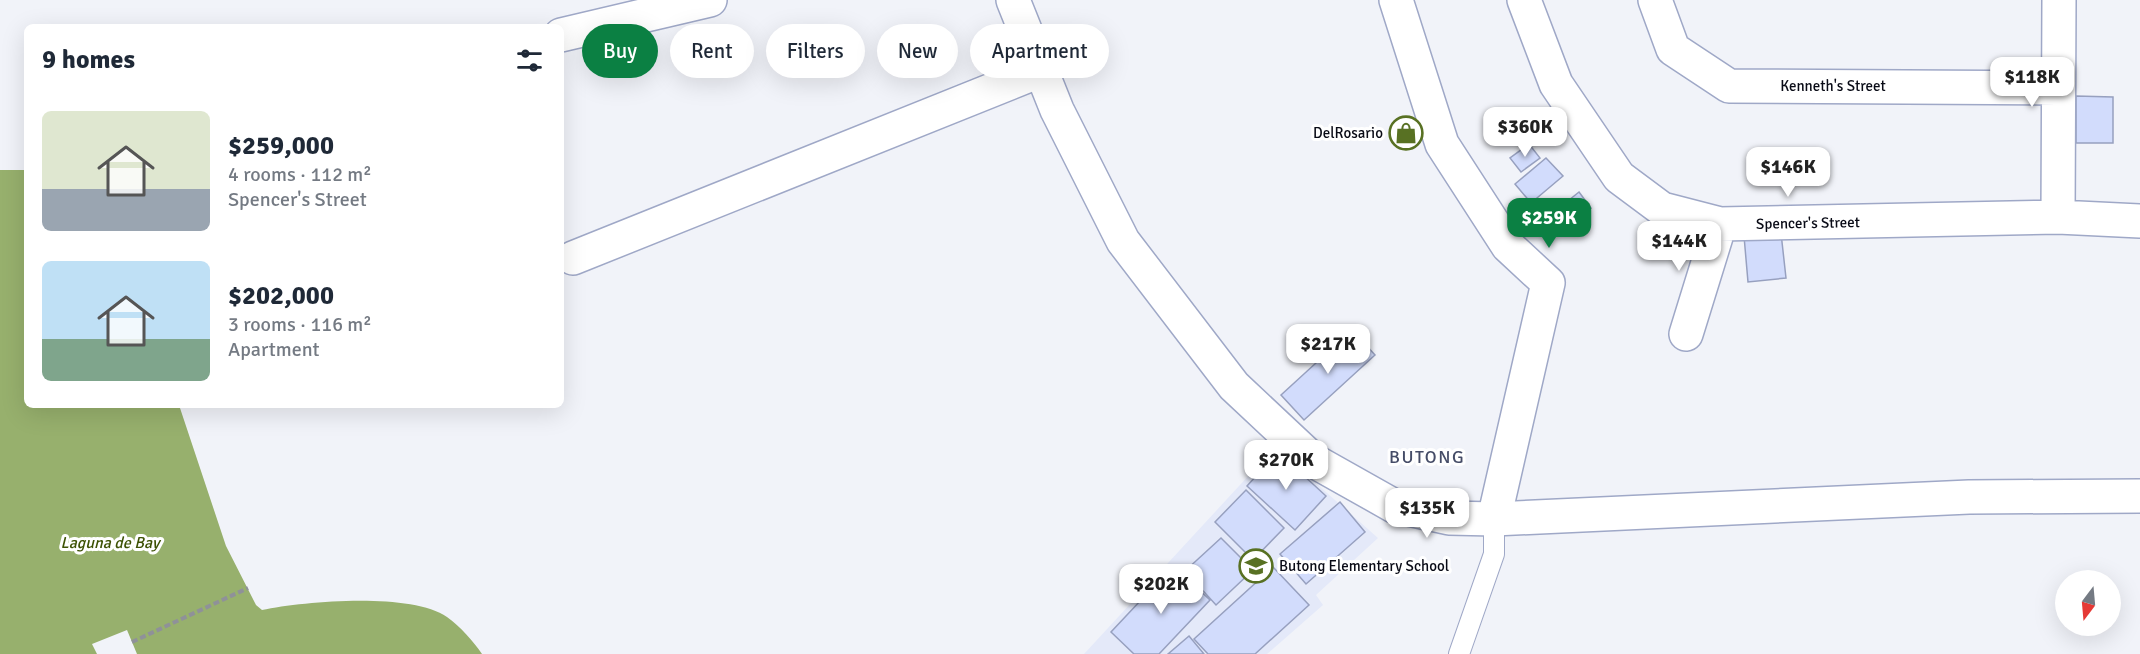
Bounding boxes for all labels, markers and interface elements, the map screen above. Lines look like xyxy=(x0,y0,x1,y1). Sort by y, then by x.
chip: Buy xyxy=(582,24,658,78)
chip: Rent xyxy=(670,24,754,78)
chip: Filters xyxy=(766,24,865,78)
chip: New xyxy=(877,24,958,78)
chip: Apartment xyxy=(970,24,1109,78)
text: 9 homes xyxy=(42,44,135,76)
icon: filters xyxy=(513,44,546,77)
pin: $118K xyxy=(1990,57,2074,108)
text: $118K xyxy=(2004,64,2060,89)
street label: Kenneth's Street xyxy=(1780,77,1886,95)
pin: $360K xyxy=(1483,107,1567,158)
text: $360K xyxy=(1497,114,1553,139)
shop icon: DelRosario xyxy=(1388,115,1424,151)
place label: DelRosario xyxy=(1313,124,1383,142)
text: $259,000 xyxy=(228,130,334,162)
icon: home xyxy=(90,135,162,207)
pin: $146K xyxy=(1746,147,1830,198)
text: $146K xyxy=(1760,154,1816,179)
text: 4 rooms · 112 m² xyxy=(228,162,372,187)
text: Spencer's Street xyxy=(228,187,367,212)
pin: $259K xyxy=(1507,198,1591,249)
text: $259K xyxy=(1521,205,1577,230)
street label: Spencer's Street xyxy=(1756,213,1860,233)
pin: $144K xyxy=(1637,221,1721,272)
text: $144K xyxy=(1651,228,1707,253)
text: $202,000 xyxy=(228,280,334,312)
icon: home xyxy=(90,285,162,357)
text: 3 rooms · 116 m² xyxy=(228,312,372,337)
pin: $217K xyxy=(1286,324,1370,375)
text: $217K xyxy=(1300,331,1356,356)
text: Apartment xyxy=(228,337,320,362)
pin: $270K xyxy=(1244,440,1328,491)
district label: BUTONG xyxy=(1389,446,1465,468)
text: $270K xyxy=(1258,447,1314,472)
pin: $135K xyxy=(1385,488,1469,539)
text: $135K xyxy=(1399,495,1455,520)
water label: Laguna de Bay xyxy=(61,533,162,553)
school or university icon: Butong Elementary School xyxy=(1238,548,1274,584)
place label: Butong Elementary School xyxy=(1279,557,1449,575)
pin: $202K xyxy=(1119,564,1203,615)
north arrow xyxy=(2055,570,2121,636)
map controls xyxy=(2055,570,2121,636)
text: $202K xyxy=(1133,571,1189,596)

